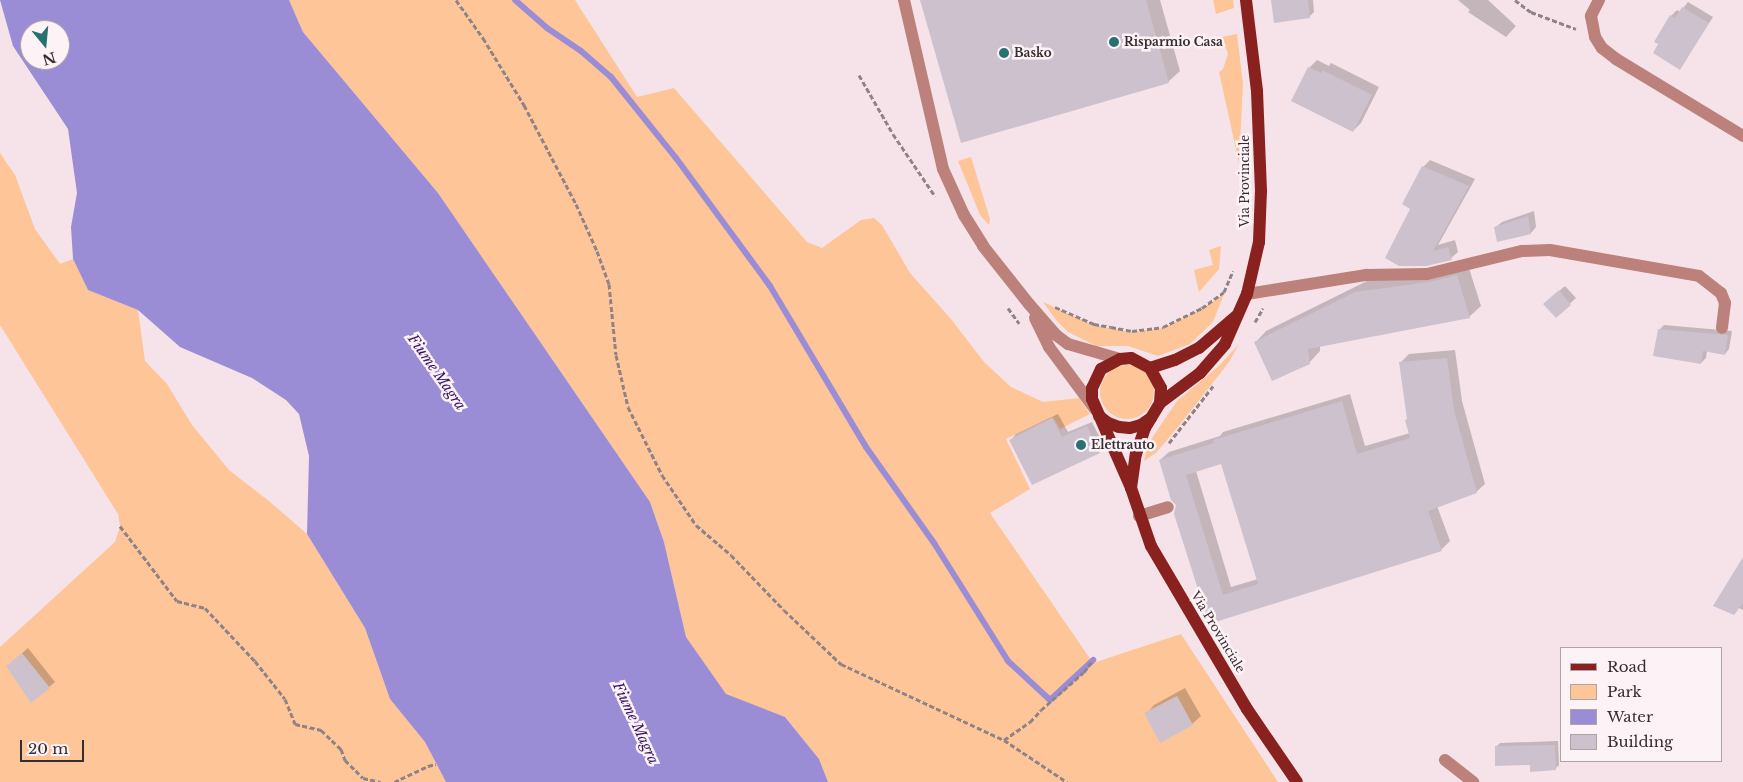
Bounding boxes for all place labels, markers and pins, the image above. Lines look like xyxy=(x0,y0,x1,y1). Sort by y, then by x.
place label: Risparmio Casa xyxy=(1124,35,1223,49)
marker: Risparmio Casa xyxy=(1108,36,1120,48)
place label: Basko xyxy=(1014,46,1052,60)
marker: Basko xyxy=(998,47,1010,59)
place label: Elettrauto xyxy=(1091,438,1154,452)
marker: Elettrauto xyxy=(1075,439,1087,451)

